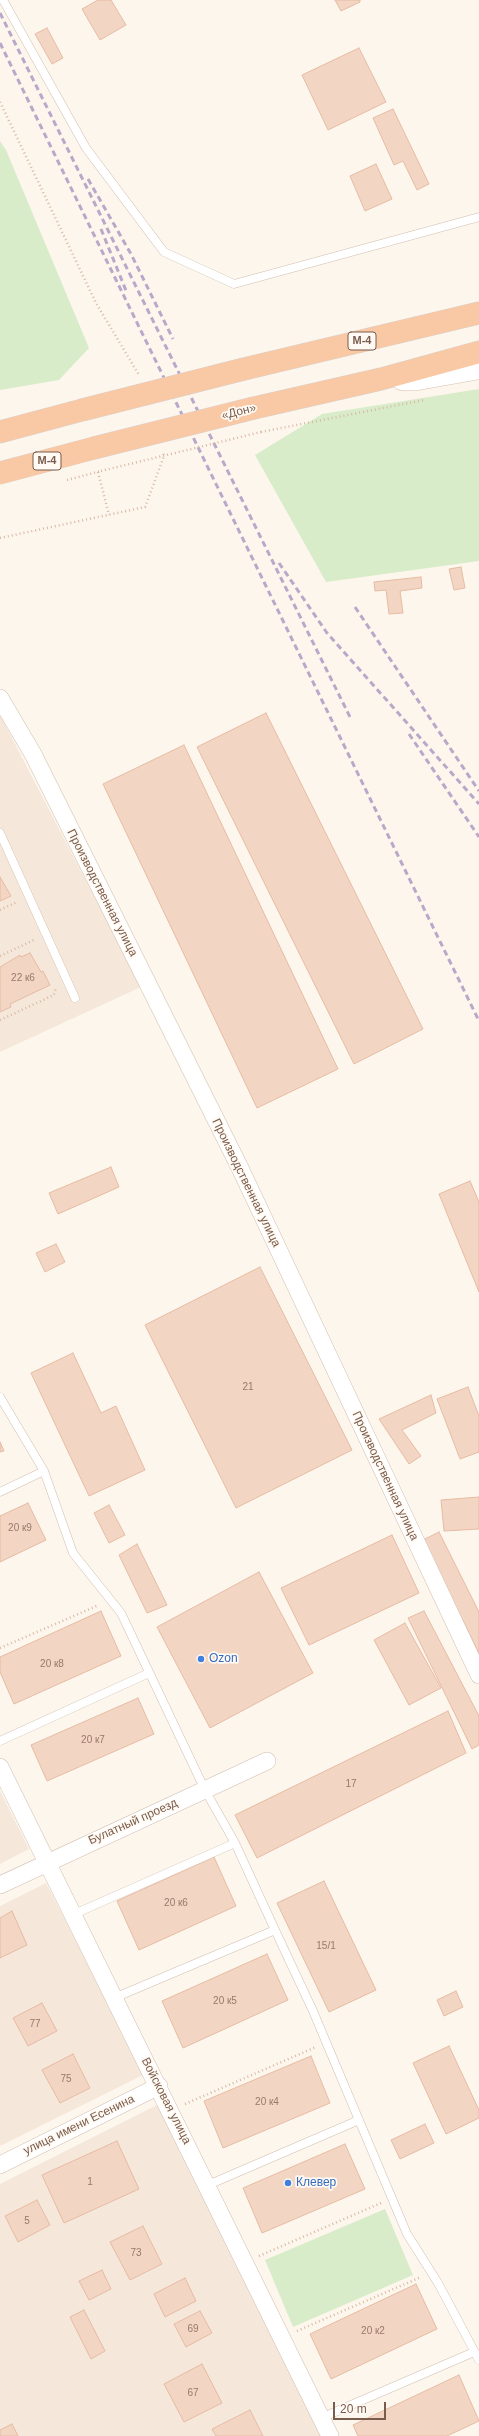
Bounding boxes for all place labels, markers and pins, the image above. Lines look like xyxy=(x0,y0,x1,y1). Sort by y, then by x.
place label: Ozon xyxy=(209,1652,238,1666)
marker: Ozon xyxy=(196,1654,206,1664)
place label: Клевер xyxy=(296,2176,336,2190)
marker: Клевер xyxy=(283,2178,293,2188)

